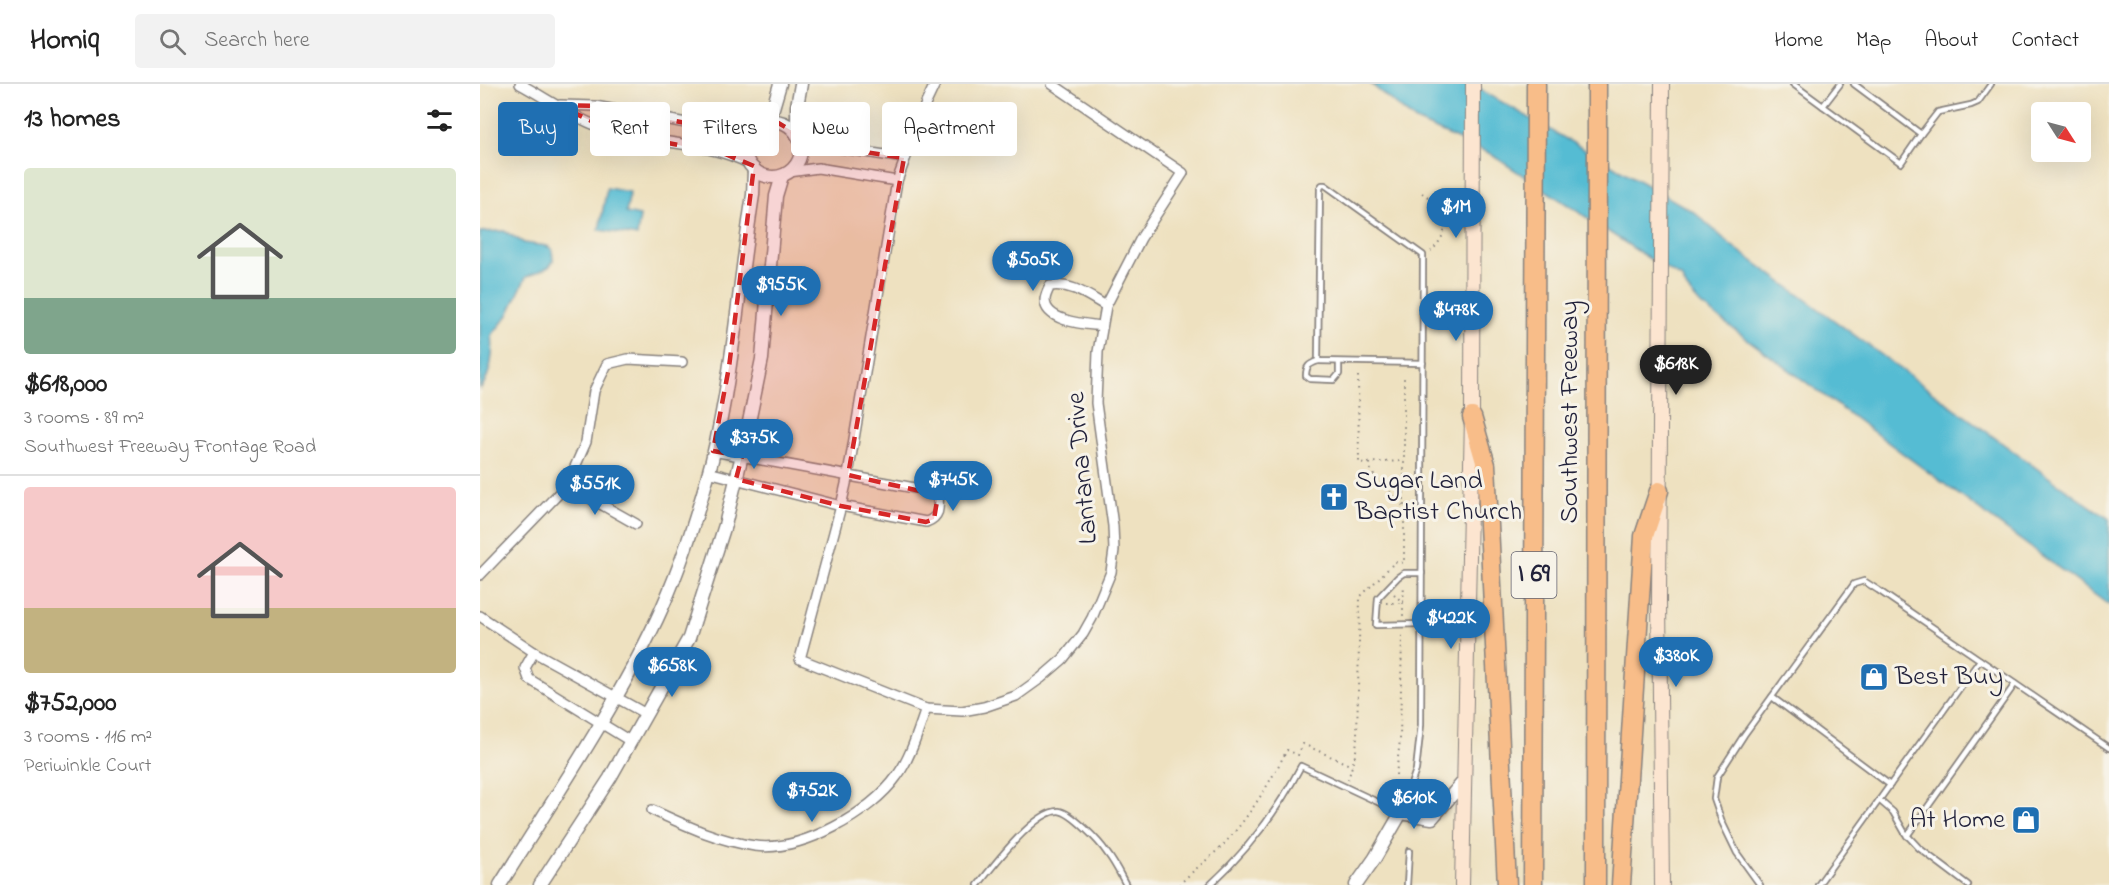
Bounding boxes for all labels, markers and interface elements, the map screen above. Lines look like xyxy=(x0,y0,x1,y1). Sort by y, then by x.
search box xyxy=(135,14,555,68)
text: Homiq xyxy=(30,21,99,62)
icon: search xyxy=(156,25,189,58)
text: Search here xyxy=(204,25,310,57)
text: Home xyxy=(1774,26,1823,56)
text: Map xyxy=(1856,26,1891,56)
text: About xyxy=(1924,26,1978,56)
text: Contact xyxy=(2011,26,2079,56)
text: 13 homes xyxy=(24,101,120,139)
chip: Buy xyxy=(498,102,578,156)
chip: Rent xyxy=(590,102,670,156)
chip: Filters xyxy=(682,102,779,156)
chip: New xyxy=(791,102,870,156)
chip: Apartment xyxy=(882,102,1017,156)
north arrow xyxy=(2031,102,2091,162)
map controls xyxy=(2031,102,2091,162)
icon: filters xyxy=(423,104,456,137)
pin: $1M xyxy=(1427,188,1485,239)
text: $1M xyxy=(1441,193,1471,222)
icon: home xyxy=(186,207,294,315)
pin: $505K xyxy=(991,241,1075,292)
text: $505K xyxy=(1006,246,1060,275)
pin: $955K xyxy=(739,266,823,317)
text: $955K xyxy=(756,271,806,300)
pin: $478K xyxy=(1414,291,1498,342)
text: $478K xyxy=(1433,296,1479,325)
street label: Southwest Freeway xyxy=(1551,300,1590,524)
pin: $618K xyxy=(1634,345,1718,396)
text: $618K xyxy=(1654,350,1698,379)
text: $618,000 xyxy=(24,366,107,404)
street label: Lantana Drive xyxy=(1057,389,1109,546)
text: 3 rooms · 89 m² xyxy=(24,404,144,433)
pin: $375K xyxy=(712,419,796,470)
text: $375K xyxy=(729,424,779,453)
text: Southwest Freeway Frontage Road xyxy=(24,433,316,462)
pin: $745K xyxy=(911,461,995,512)
place label: Sugar Land Baptist Church xyxy=(1354,462,1522,532)
pin: $551K xyxy=(553,465,637,516)
text: $745K xyxy=(928,466,978,495)
text: $551K xyxy=(569,470,621,499)
church icon: Sugar Land Baptist Church xyxy=(1318,481,1350,513)
icon: home xyxy=(186,526,294,634)
road number: I 69 xyxy=(1512,552,1556,598)
pin: $422K xyxy=(1409,599,1493,650)
text: $422K xyxy=(1426,604,1476,633)
pin: $380K xyxy=(1634,637,1718,688)
text: $380K xyxy=(1653,642,1699,671)
pin: $658K xyxy=(630,647,714,698)
text: $658K xyxy=(647,652,697,681)
place label: Best Buy xyxy=(1894,658,2003,697)
shop icon: Best Buy xyxy=(1858,661,1890,693)
text: $752,000 xyxy=(24,685,116,723)
text: 3 rooms · 116 m² xyxy=(24,723,152,752)
text: Periwinkle Court xyxy=(24,752,151,781)
pin: $752K xyxy=(770,772,854,823)
text: $752K xyxy=(786,777,838,806)
pin: $610K xyxy=(1372,779,1456,830)
text: $610K xyxy=(1391,784,1437,813)
place label: At Home xyxy=(1910,801,2006,840)
shop icon: At Home xyxy=(2010,804,2042,836)

